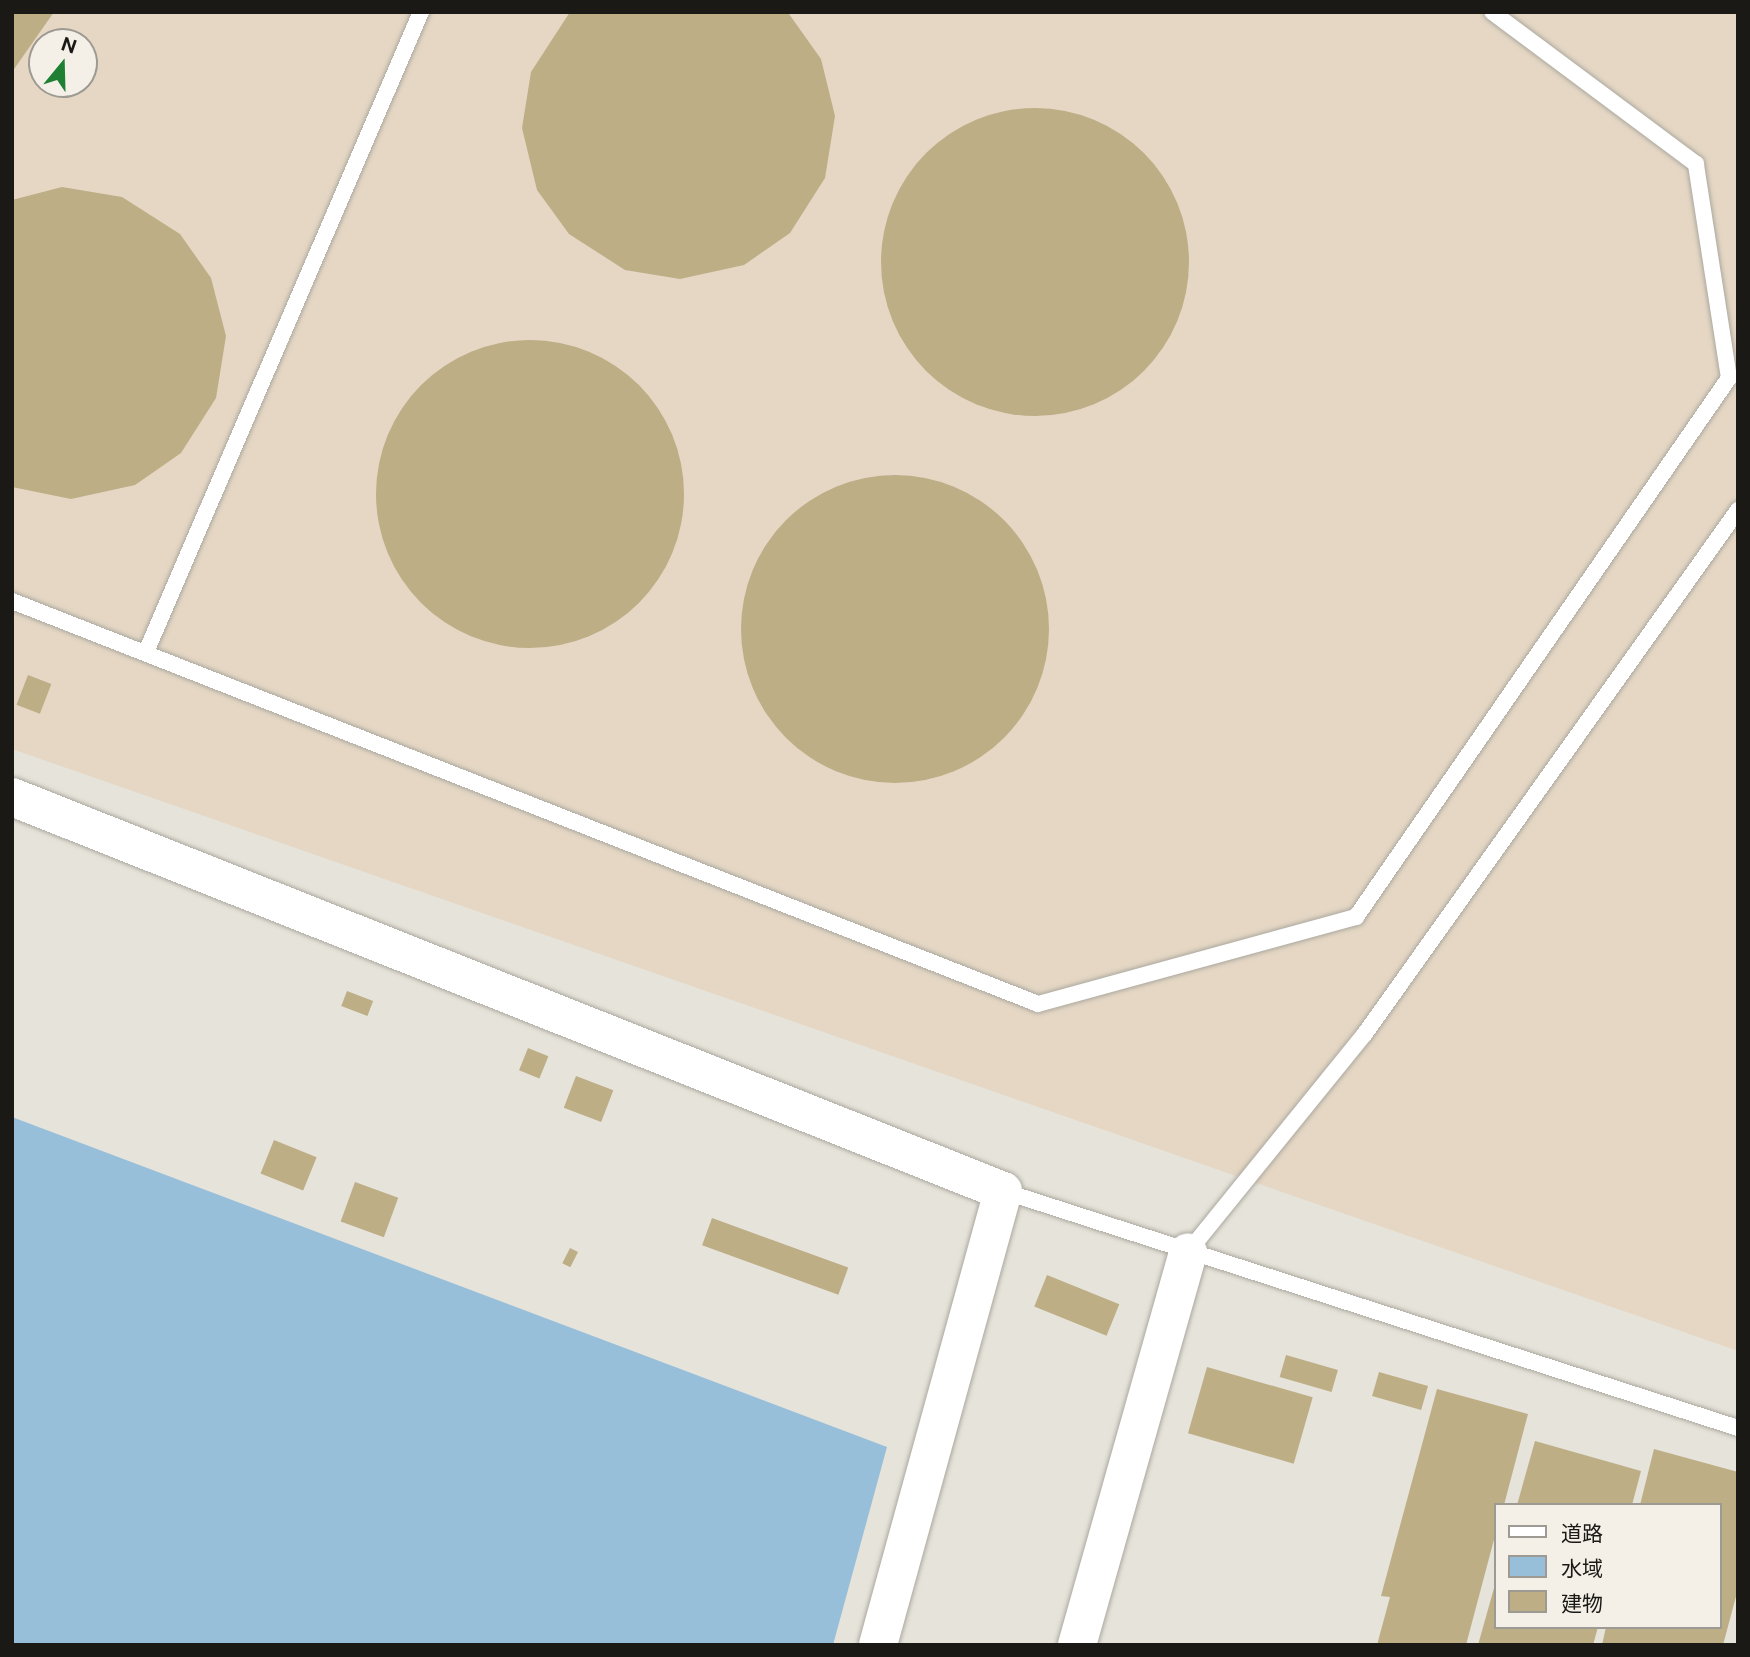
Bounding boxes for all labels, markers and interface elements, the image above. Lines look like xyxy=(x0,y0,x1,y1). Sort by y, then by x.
north arrow xyxy=(28,28,98,98)
text: N xyxy=(59,32,80,58)
legend xyxy=(1494,1503,1722,1629)
text: 道路 xyxy=(1561,1521,1603,1546)
text: 水域 xyxy=(1561,1556,1603,1581)
text: 建物 xyxy=(1561,1591,1603,1616)

